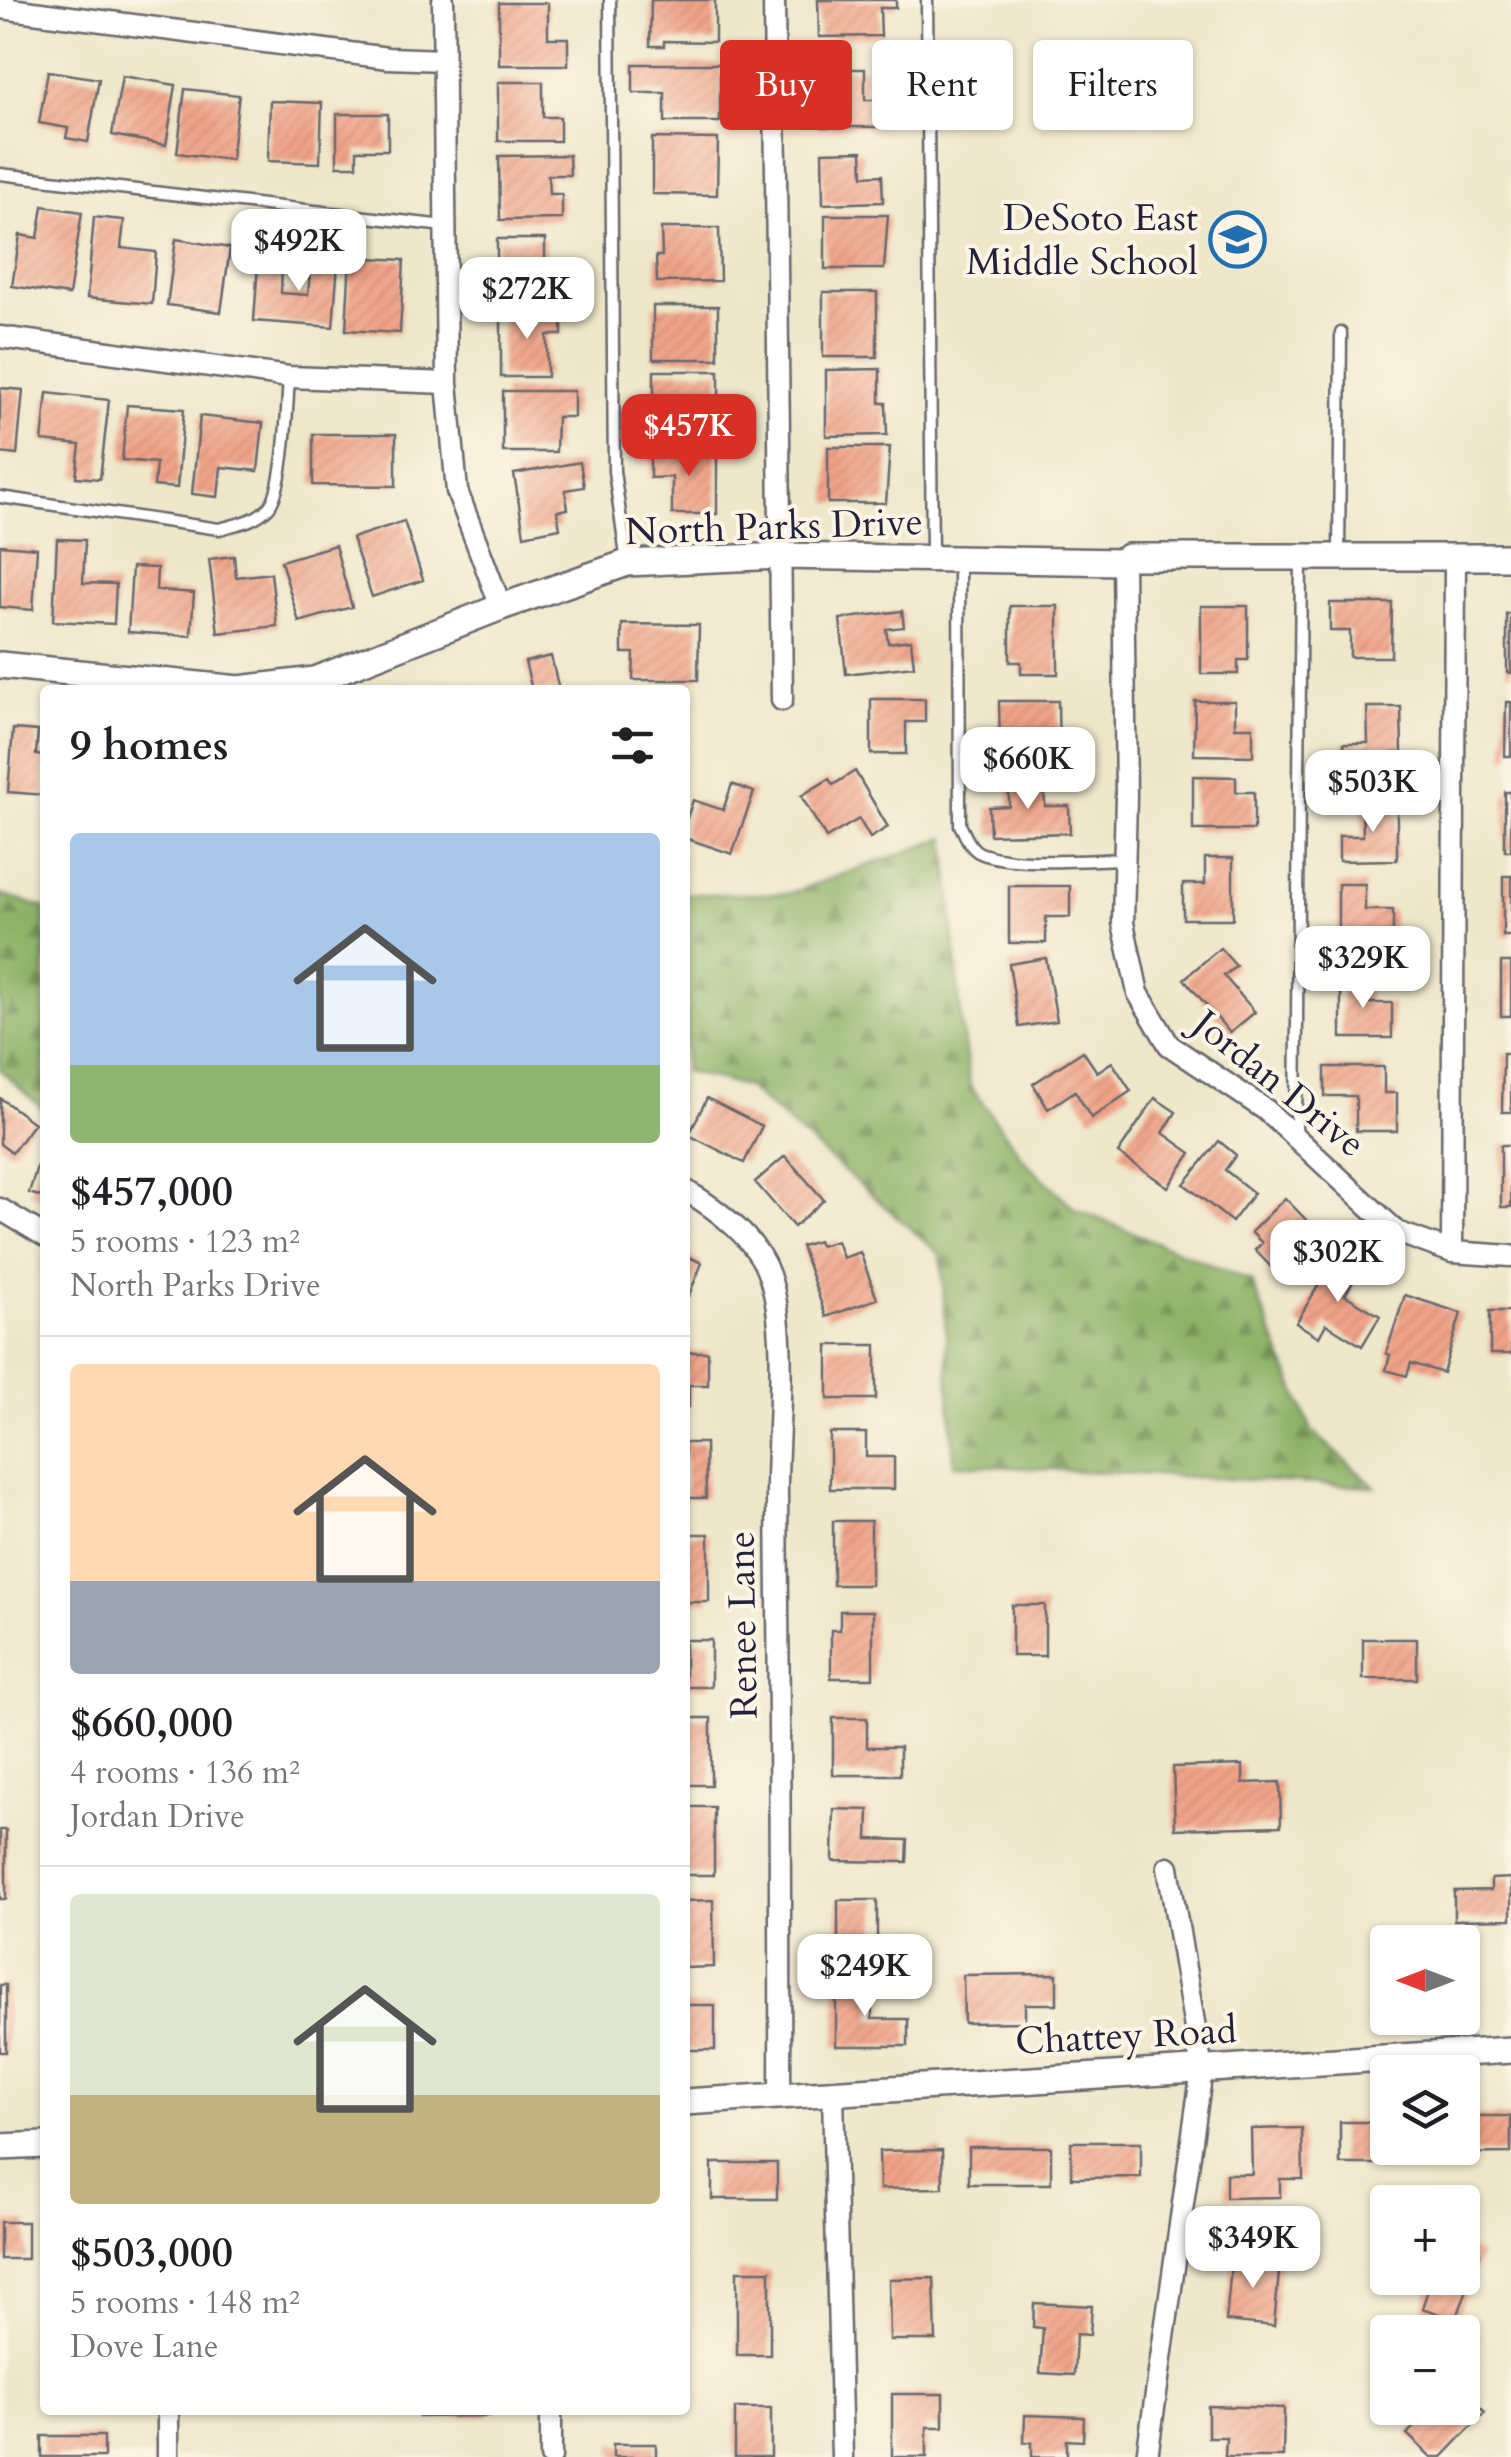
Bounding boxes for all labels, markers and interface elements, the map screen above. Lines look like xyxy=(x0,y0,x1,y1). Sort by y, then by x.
chip: Buy xyxy=(720,40,852,130)
chip: Rent xyxy=(872,40,1013,130)
chip: Filters xyxy=(1033,40,1193,130)
place label: DeSoto East Middle School xyxy=(966,192,1198,288)
pin: $492K xyxy=(229,209,369,294)
school or university icon: DeSoto East Middle School xyxy=(1207,210,1267,270)
text: $492K xyxy=(253,219,345,263)
pin: $272K xyxy=(457,257,597,342)
text: $272K xyxy=(481,267,573,311)
pin: $457K xyxy=(619,394,759,479)
text: $457K xyxy=(643,404,735,448)
street label: North Parks Drive xyxy=(624,496,924,558)
text: 9 homes xyxy=(70,717,228,774)
icon: filters xyxy=(605,718,660,773)
pin: $660K xyxy=(958,727,1098,812)
text: $660K xyxy=(982,737,1074,781)
pin: $503K xyxy=(1303,750,1443,835)
text: $503K xyxy=(1327,760,1419,804)
icon: home xyxy=(275,898,455,1078)
pin: $329K xyxy=(1293,926,1433,1011)
text: $329K xyxy=(1317,936,1409,980)
street label: Jordan Drive xyxy=(1178,995,1376,1170)
text: $457,000 xyxy=(70,1163,233,1220)
text: 5 rooms · 123 m² xyxy=(70,1220,300,1264)
pin: $302K xyxy=(1268,1220,1408,1305)
text: $302K xyxy=(1292,1230,1384,1274)
text: North Parks Drive xyxy=(70,1264,321,1308)
icon: home xyxy=(275,1429,455,1609)
street label: Renee Lane xyxy=(715,1530,771,1720)
text: $660,000 xyxy=(70,1694,233,1751)
text: 4 rooms · 136 m² xyxy=(70,1751,300,1795)
text: Jordan Drive xyxy=(70,1795,245,1839)
north arrow xyxy=(1370,1925,1480,2035)
map controls xyxy=(1370,1925,1480,2425)
pin: $249K xyxy=(795,1934,935,2019)
text: $249K xyxy=(819,1944,911,1988)
icon: home xyxy=(275,1959,455,2139)
street label: Chattey Road xyxy=(1014,2004,1238,2068)
button: layers xyxy=(1370,2055,1480,2165)
button: + xyxy=(1370,2185,1480,2295)
pin: $349K xyxy=(1183,2206,1323,2291)
text: $349K xyxy=(1207,2216,1299,2260)
text: $503,000 xyxy=(70,2224,233,2281)
text: 5 rooms · 148 m² xyxy=(70,2281,300,2325)
button: − xyxy=(1370,2315,1480,2425)
text: Dove Lane xyxy=(70,2325,219,2369)

